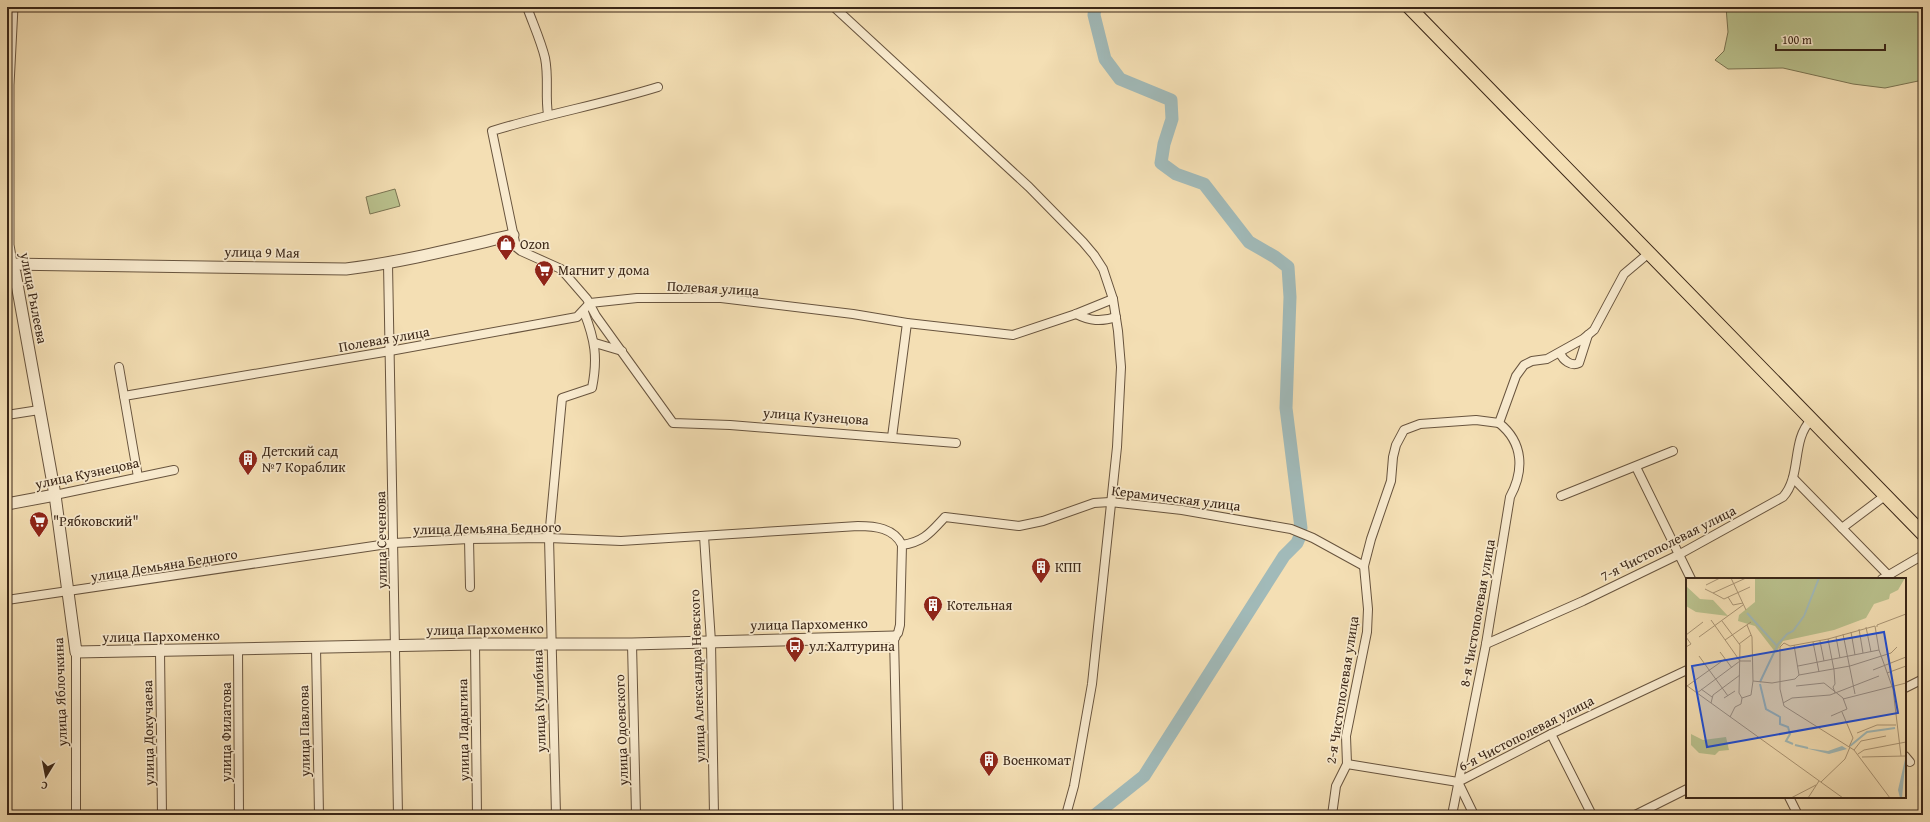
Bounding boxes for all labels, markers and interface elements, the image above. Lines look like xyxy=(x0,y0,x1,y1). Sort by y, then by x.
scale bar xyxy=(1776,26,1885,52)
text: 100 m xyxy=(1782,31,1812,48)
shop icon: Ozon xyxy=(495,233,517,261)
place label: Ozon xyxy=(520,234,550,254)
street label: улица 9 Мая xyxy=(223,241,300,263)
street label: улица Рылеева xyxy=(15,250,53,346)
supermarket icon: Магнит у дома xyxy=(533,259,555,287)
place label: Магнит у дома xyxy=(558,260,650,280)
street label: Полевая улица xyxy=(667,276,760,300)
street label: Полевая улица xyxy=(337,321,431,357)
street label: улица Кузнецова xyxy=(761,402,870,430)
place label: Детский сад №7 Кораблик xyxy=(261,441,346,477)
building icon: Детский сад №7 Кораблик xyxy=(237,448,259,476)
street label: улица Кузнецова xyxy=(32,452,141,494)
street label: Керамическая улица xyxy=(1110,480,1242,516)
street label: улица Сеченова xyxy=(370,491,392,590)
street label: 7-я Чистополевая улица xyxy=(1597,500,1739,586)
supermarket icon: "Рябковский" xyxy=(28,510,50,538)
place label: "Рябковский" xyxy=(53,511,139,531)
street label: улица Демьяна Бедного xyxy=(412,517,561,539)
street label: 8-я Чистополевая улица xyxy=(1454,537,1500,688)
street label: улица Демьяна Бедного xyxy=(88,544,239,587)
building icon: КПП xyxy=(1030,556,1052,584)
place label: КПП xyxy=(1055,557,1082,577)
inset map xyxy=(1686,578,1906,798)
street label: улица Александра Невского xyxy=(684,589,710,764)
building icon: Котельная xyxy=(922,594,944,622)
place label: Котельная xyxy=(947,595,1012,615)
street label: улица Пархоменко xyxy=(749,613,868,635)
street label: 2-я Чистополевая улица xyxy=(1320,614,1364,765)
street label: улица Пархоменко xyxy=(425,618,544,640)
street label: улица Пархоменко xyxy=(101,625,220,647)
bus stop icon: ул.Халтурина xyxy=(784,635,806,663)
place label: ул.Халтурина xyxy=(808,636,895,656)
street label: улица Яблочкина xyxy=(48,637,72,748)
street label: улица Кулибина xyxy=(527,649,551,754)
street label: улица Одоевского xyxy=(609,674,633,787)
street label: улица Ладыгина xyxy=(452,678,474,783)
street label: улица Докучаева xyxy=(137,680,159,787)
street label: улица Филатова xyxy=(216,682,236,783)
street label: улица Павлова xyxy=(293,685,315,778)
street label: 6-я Чистополевая улица xyxy=(1455,690,1597,776)
building icon: Военкомат xyxy=(978,749,1000,777)
place label: Военкомат xyxy=(1003,750,1071,770)
north arrow xyxy=(26,756,66,796)
text: С xyxy=(40,777,49,794)

